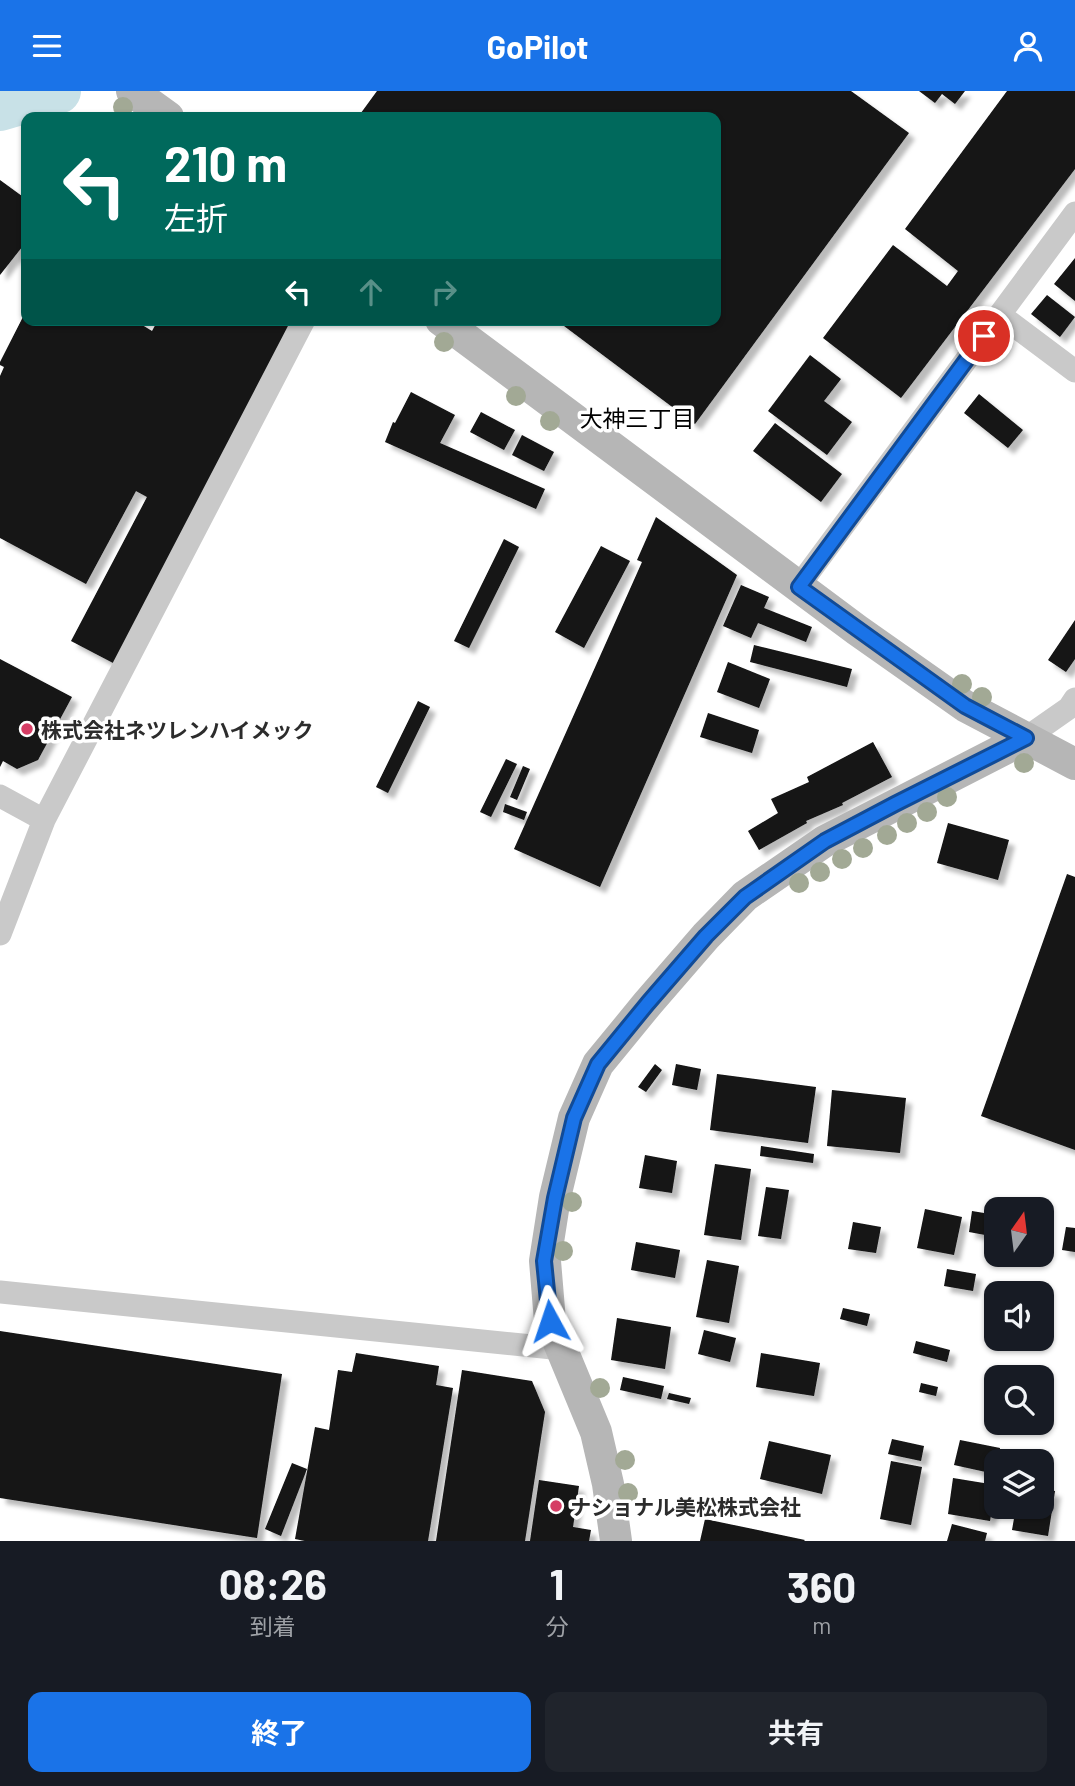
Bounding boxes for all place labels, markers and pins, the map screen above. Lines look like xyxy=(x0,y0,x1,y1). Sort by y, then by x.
pin xyxy=(954,306,1014,366)
place label: 株式会社ネツレンハイメック xyxy=(41,717,314,742)
marker: 株式会社ネツレンハイメック xyxy=(19,721,35,737)
place label: ナショナル美松株式会社 xyxy=(570,1494,801,1519)
marker: ナショナル美松株式会社 xyxy=(548,1498,564,1514)

